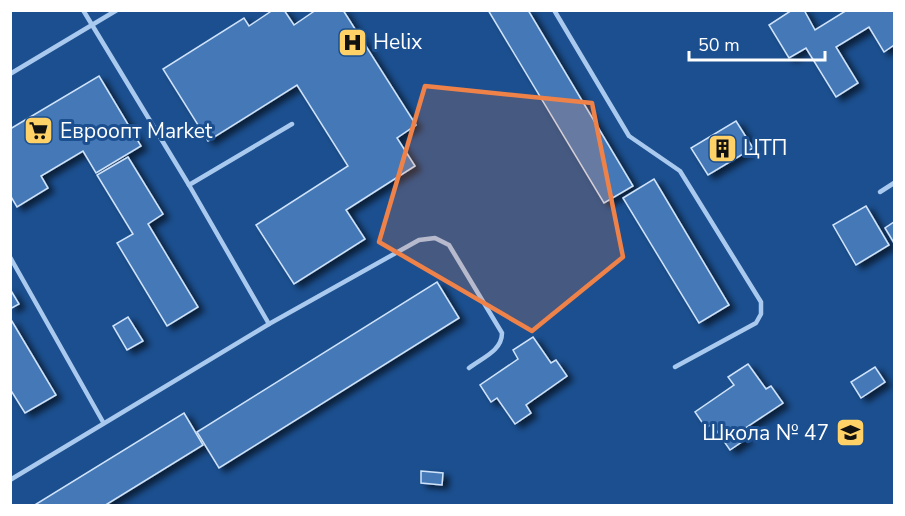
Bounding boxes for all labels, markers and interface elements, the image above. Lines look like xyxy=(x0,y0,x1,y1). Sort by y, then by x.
scale bar xyxy=(689,24,826,62)
hospital icon: Helix xyxy=(336,26,368,58)
place label: Helix xyxy=(373,28,422,56)
text: 50 m xyxy=(698,33,740,57)
supermarket icon: Евроопт Market xyxy=(23,115,55,147)
place label: Евроопт Market xyxy=(60,117,213,145)
building icon: ЦТП xyxy=(706,132,738,164)
place label: ЦТП xyxy=(743,134,788,162)
school or university icon: Школа № 47 xyxy=(834,417,866,449)
place label: Школа № 47 xyxy=(702,419,829,447)

